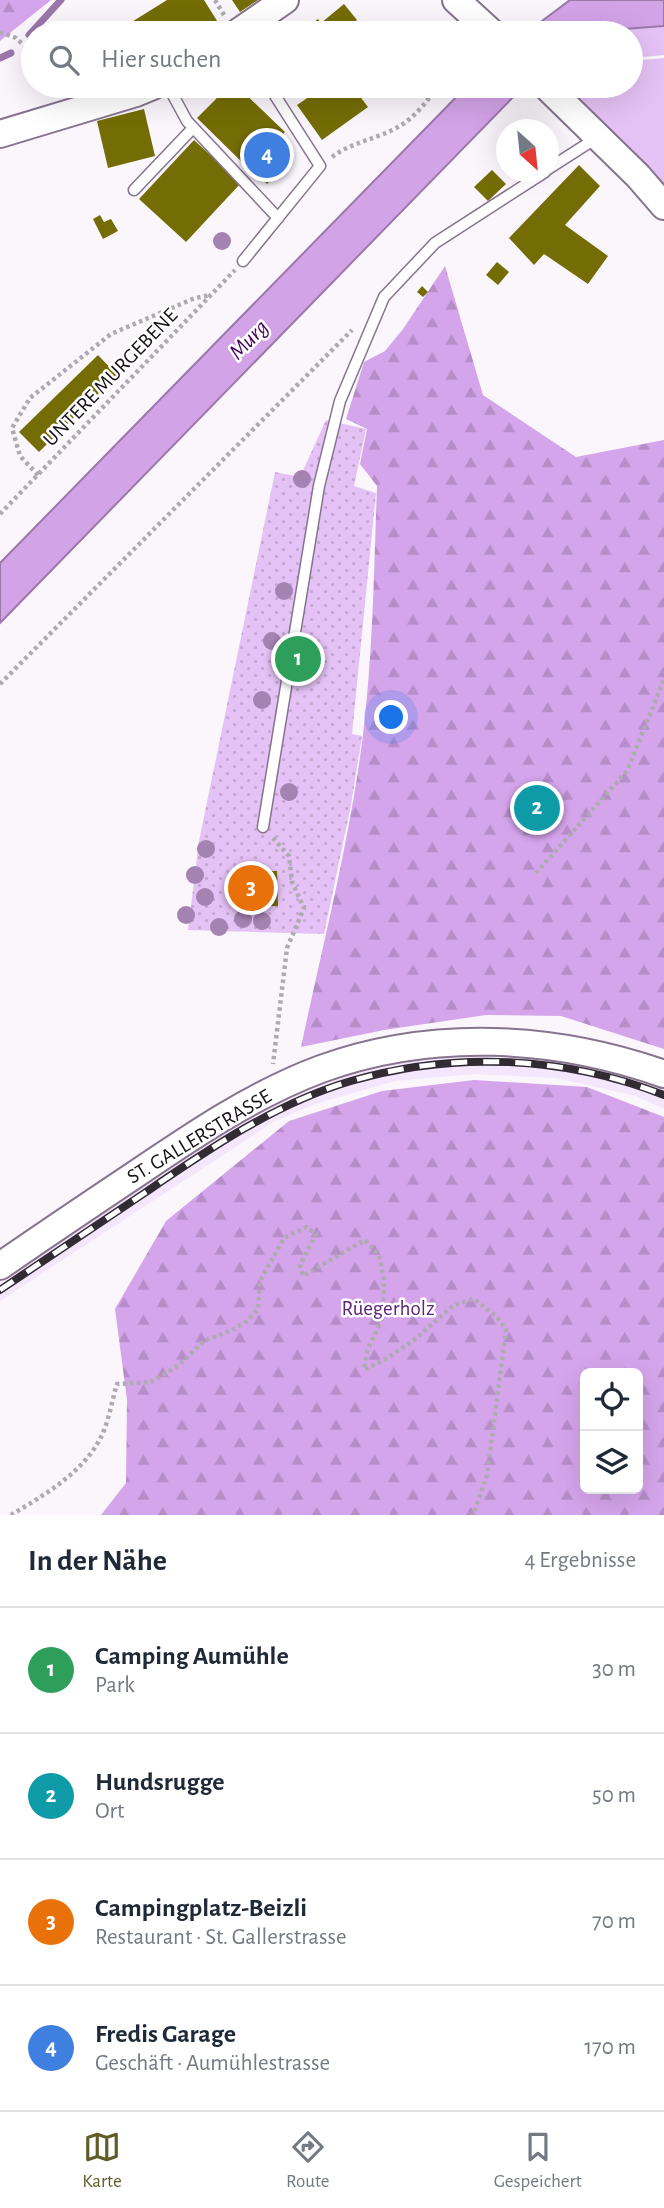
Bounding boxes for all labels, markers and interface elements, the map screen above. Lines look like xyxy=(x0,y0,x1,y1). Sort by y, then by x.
search box xyxy=(21,21,643,98)
icon: search xyxy=(45,41,83,79)
text: Hier suchen xyxy=(101,46,222,72)
north arrow xyxy=(496,119,559,182)
pin: 4 xyxy=(244,129,290,181)
street label: UNTERE MURGEBENE xyxy=(39,304,181,450)
water label: Murg xyxy=(225,316,273,364)
pin: 1 xyxy=(275,633,321,685)
your location xyxy=(374,700,408,734)
pin: 2 xyxy=(514,782,560,834)
pin: 3 xyxy=(228,862,274,914)
street label: ST. GALLERSTRASSE xyxy=(124,1085,275,1188)
park label: Rüegerholz xyxy=(341,1298,435,1319)
map controls xyxy=(580,1368,643,1494)
button: locate xyxy=(580,1368,643,1431)
button: layers xyxy=(580,1431,643,1494)
text: In der Nähe xyxy=(28,1546,167,1576)
text: 4 Ergebnisse xyxy=(524,1549,636,1572)
text: Camping Aumühle xyxy=(95,1643,289,1669)
text: 1 xyxy=(47,1658,55,1681)
text: 30 m xyxy=(592,1658,636,1681)
text: Park xyxy=(95,1674,135,1697)
text: Hundsrugge xyxy=(95,1769,225,1795)
text: 2 xyxy=(46,1784,56,1807)
text: 50 m xyxy=(592,1784,636,1807)
text: Ort xyxy=(95,1800,124,1823)
text: Campingplatz-Beizli xyxy=(95,1895,307,1921)
text: 3 xyxy=(46,1910,56,1933)
text: 70 m xyxy=(592,1910,636,1933)
text: Restaurant · St. Gallerstrasse xyxy=(95,1926,347,1949)
text: Fredis Garage xyxy=(95,2021,236,2047)
text: 4 xyxy=(45,2036,57,2059)
text: 170 m xyxy=(584,2036,636,2059)
text: Geschäft · Aumühlestrasse xyxy=(95,2052,330,2075)
tab: Karte xyxy=(82,2128,122,2193)
tab: Route xyxy=(286,2128,329,2193)
tab: Gespeichert xyxy=(494,2128,582,2193)

